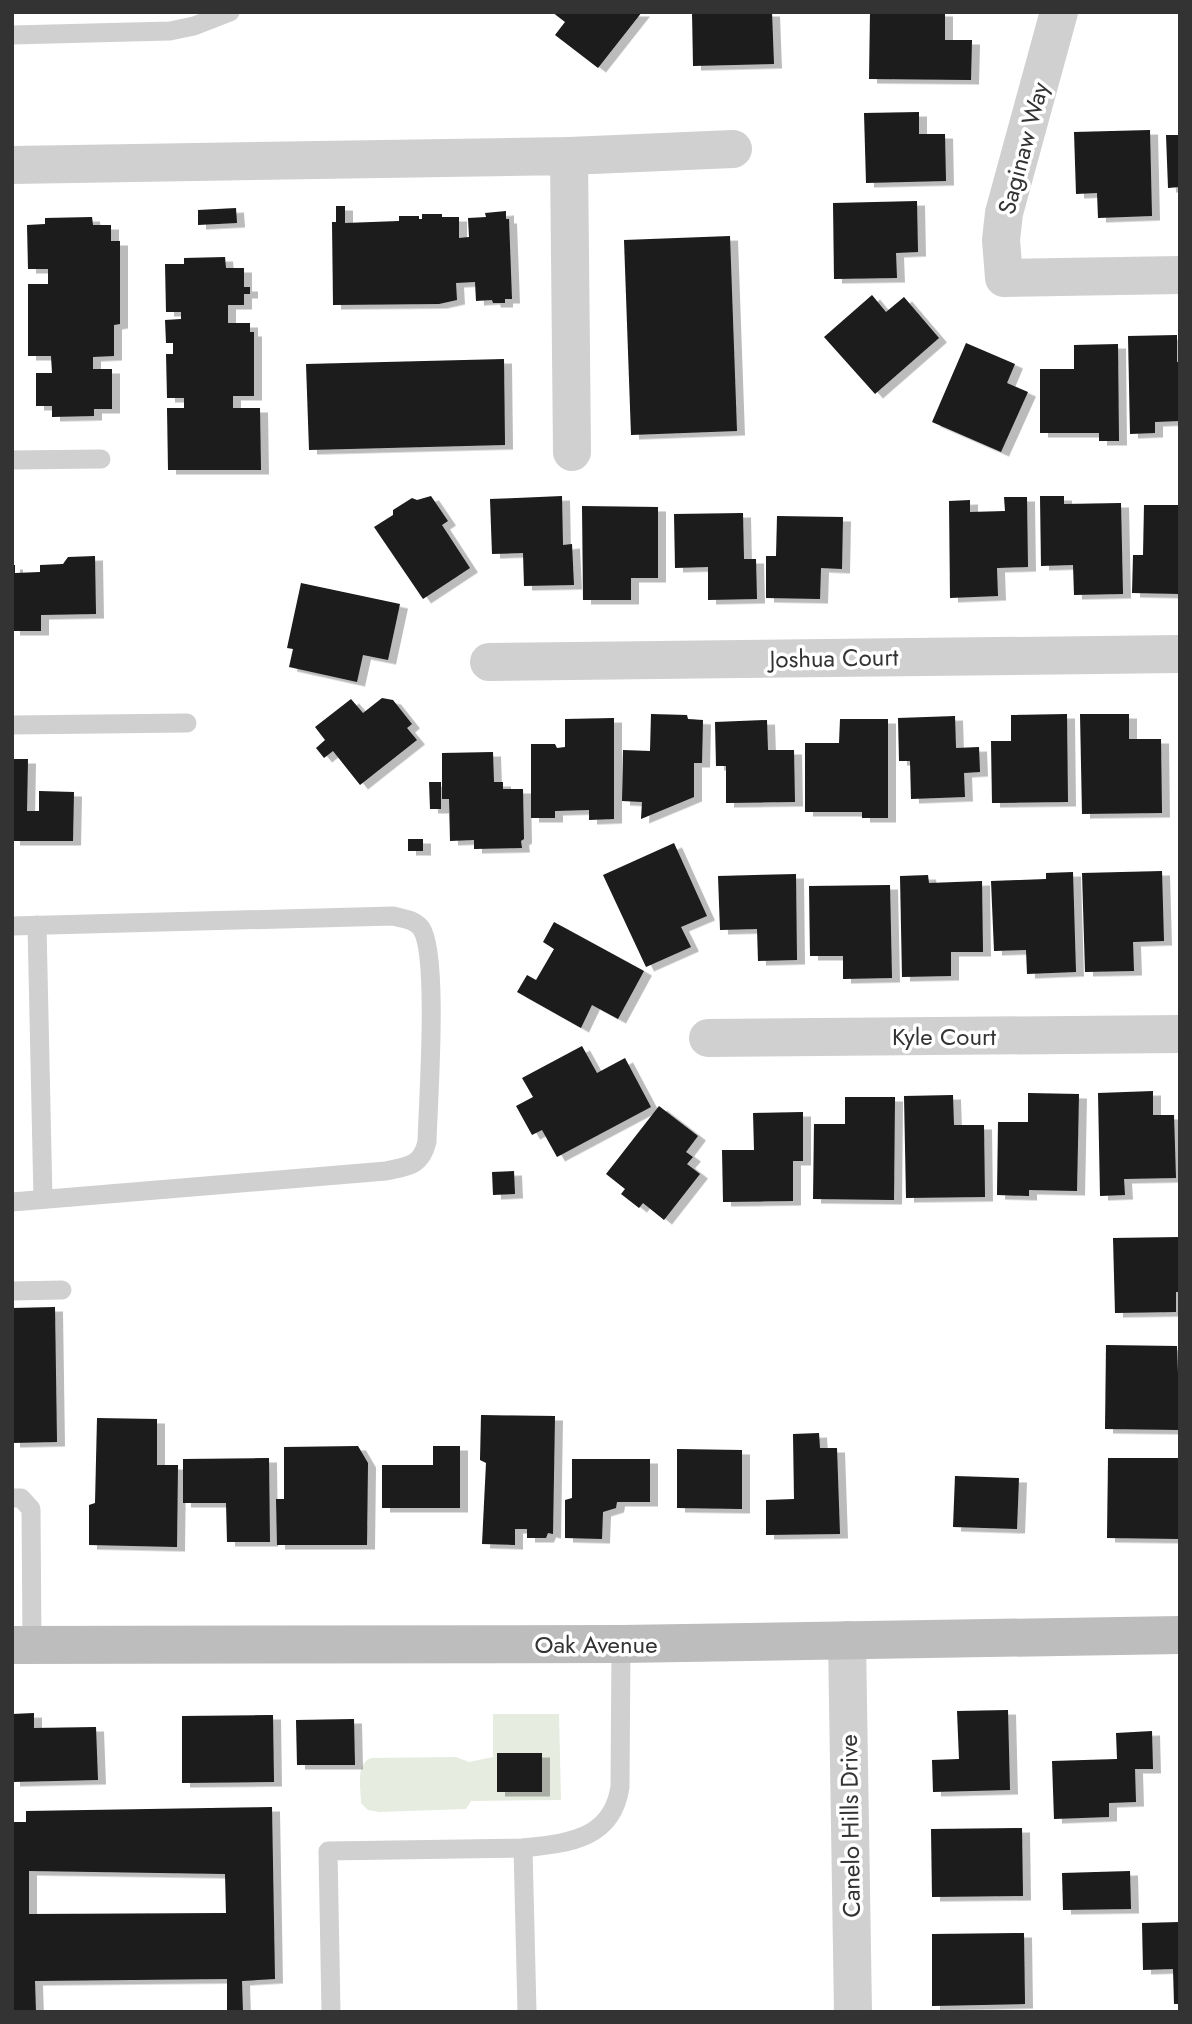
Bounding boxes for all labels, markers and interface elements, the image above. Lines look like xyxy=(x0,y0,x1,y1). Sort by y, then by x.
street label: Saginaw Way xyxy=(989,78,1058,218)
street label: Joshua Court xyxy=(766,639,899,677)
street label: Kyle Court xyxy=(892,1019,996,1054)
street label: Oak Avenue xyxy=(534,1627,658,1662)
street label: Canelo Hills Drive xyxy=(831,1734,869,1918)

